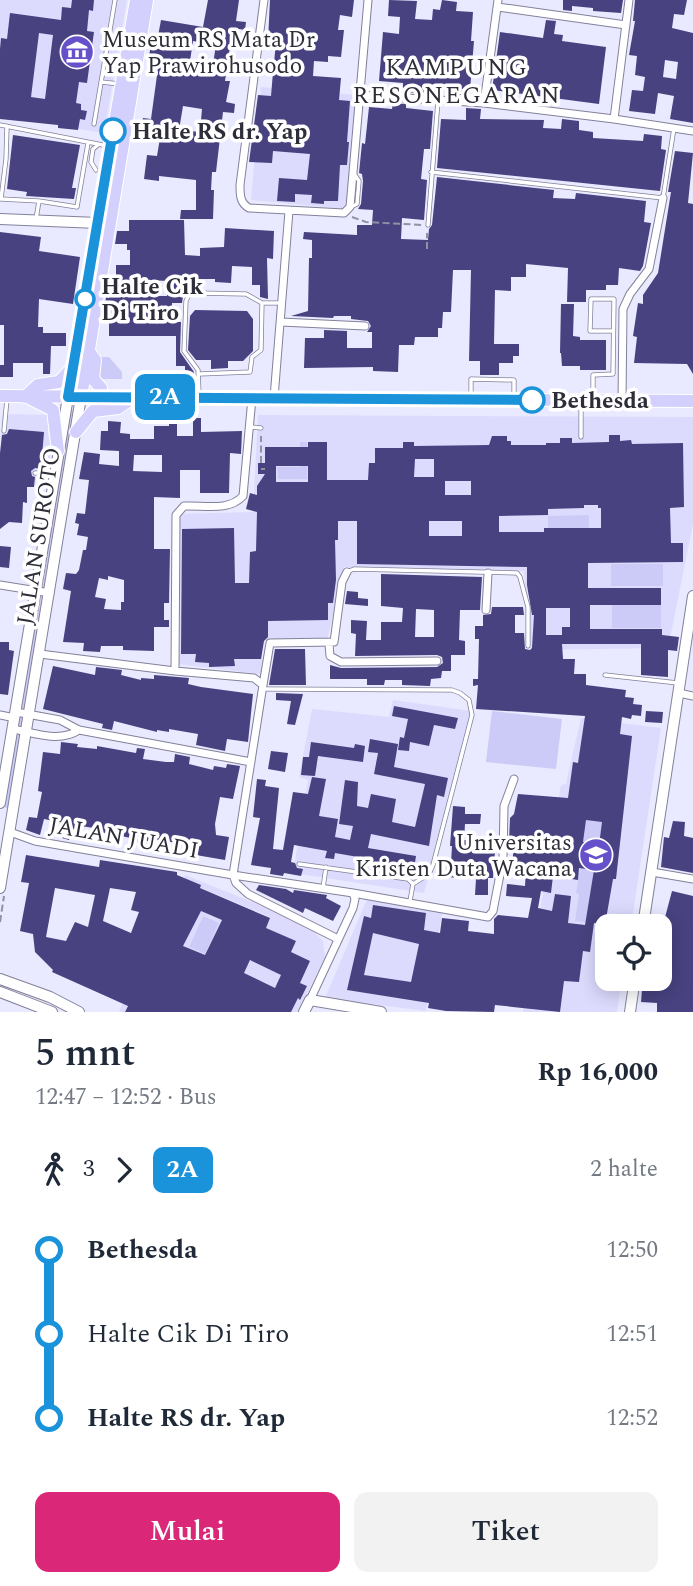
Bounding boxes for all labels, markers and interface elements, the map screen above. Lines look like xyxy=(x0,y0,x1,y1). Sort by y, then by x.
place label: Museum RS Mata Dr Yap Prawirohusodo xyxy=(102,23,315,84)
museum icon: Museum RS Mata Dr Yap Prawirohusodo xyxy=(58,33,96,71)
district label: KAMPUNG RESONEGARAN xyxy=(352,50,562,114)
place label: Halte RS dr. Yap xyxy=(132,115,307,150)
marker: Halte RS dr. Yap xyxy=(100,118,126,144)
place label: Halte Cik Di Tiro xyxy=(101,270,203,331)
marker: Halte Cik Di Tiro xyxy=(75,289,95,309)
line badge: 2A xyxy=(134,374,196,420)
text: 2A xyxy=(149,379,181,415)
place label: Bethesda xyxy=(551,384,649,419)
marker: Bethesda xyxy=(519,387,545,413)
street label: JALAN SUROTO xyxy=(8,445,71,628)
street label: JALAN JUADI xyxy=(46,808,201,869)
place label: Universitas Kristen Duta Wacana xyxy=(355,826,572,887)
school or university icon: Universitas Kristen Duta Wacana xyxy=(577,836,615,874)
map controls xyxy=(595,914,672,991)
button: locate xyxy=(595,914,672,991)
text: 5 mnt xyxy=(35,1025,136,1083)
text: Rp 16,000 xyxy=(537,1052,658,1092)
text: 12:47 – 12:52 · Bus xyxy=(35,1080,217,1115)
icon: walk xyxy=(35,1151,73,1189)
icon: forward xyxy=(105,1151,143,1189)
text: 3 xyxy=(83,1152,95,1187)
text: 2A xyxy=(167,1152,199,1188)
text: 2 halte xyxy=(590,1152,658,1187)
text: Bethesda xyxy=(87,1230,198,1270)
text: 12:50 xyxy=(606,1233,658,1268)
text: Halte Cik Di Tiro xyxy=(87,1314,289,1354)
text: 12:51 xyxy=(606,1317,658,1352)
text: Halte RS dr. Yap xyxy=(87,1398,285,1438)
text: 12:52 xyxy=(606,1401,658,1436)
button: Mulai xyxy=(35,1492,340,1572)
button: Tiket xyxy=(354,1492,658,1572)

